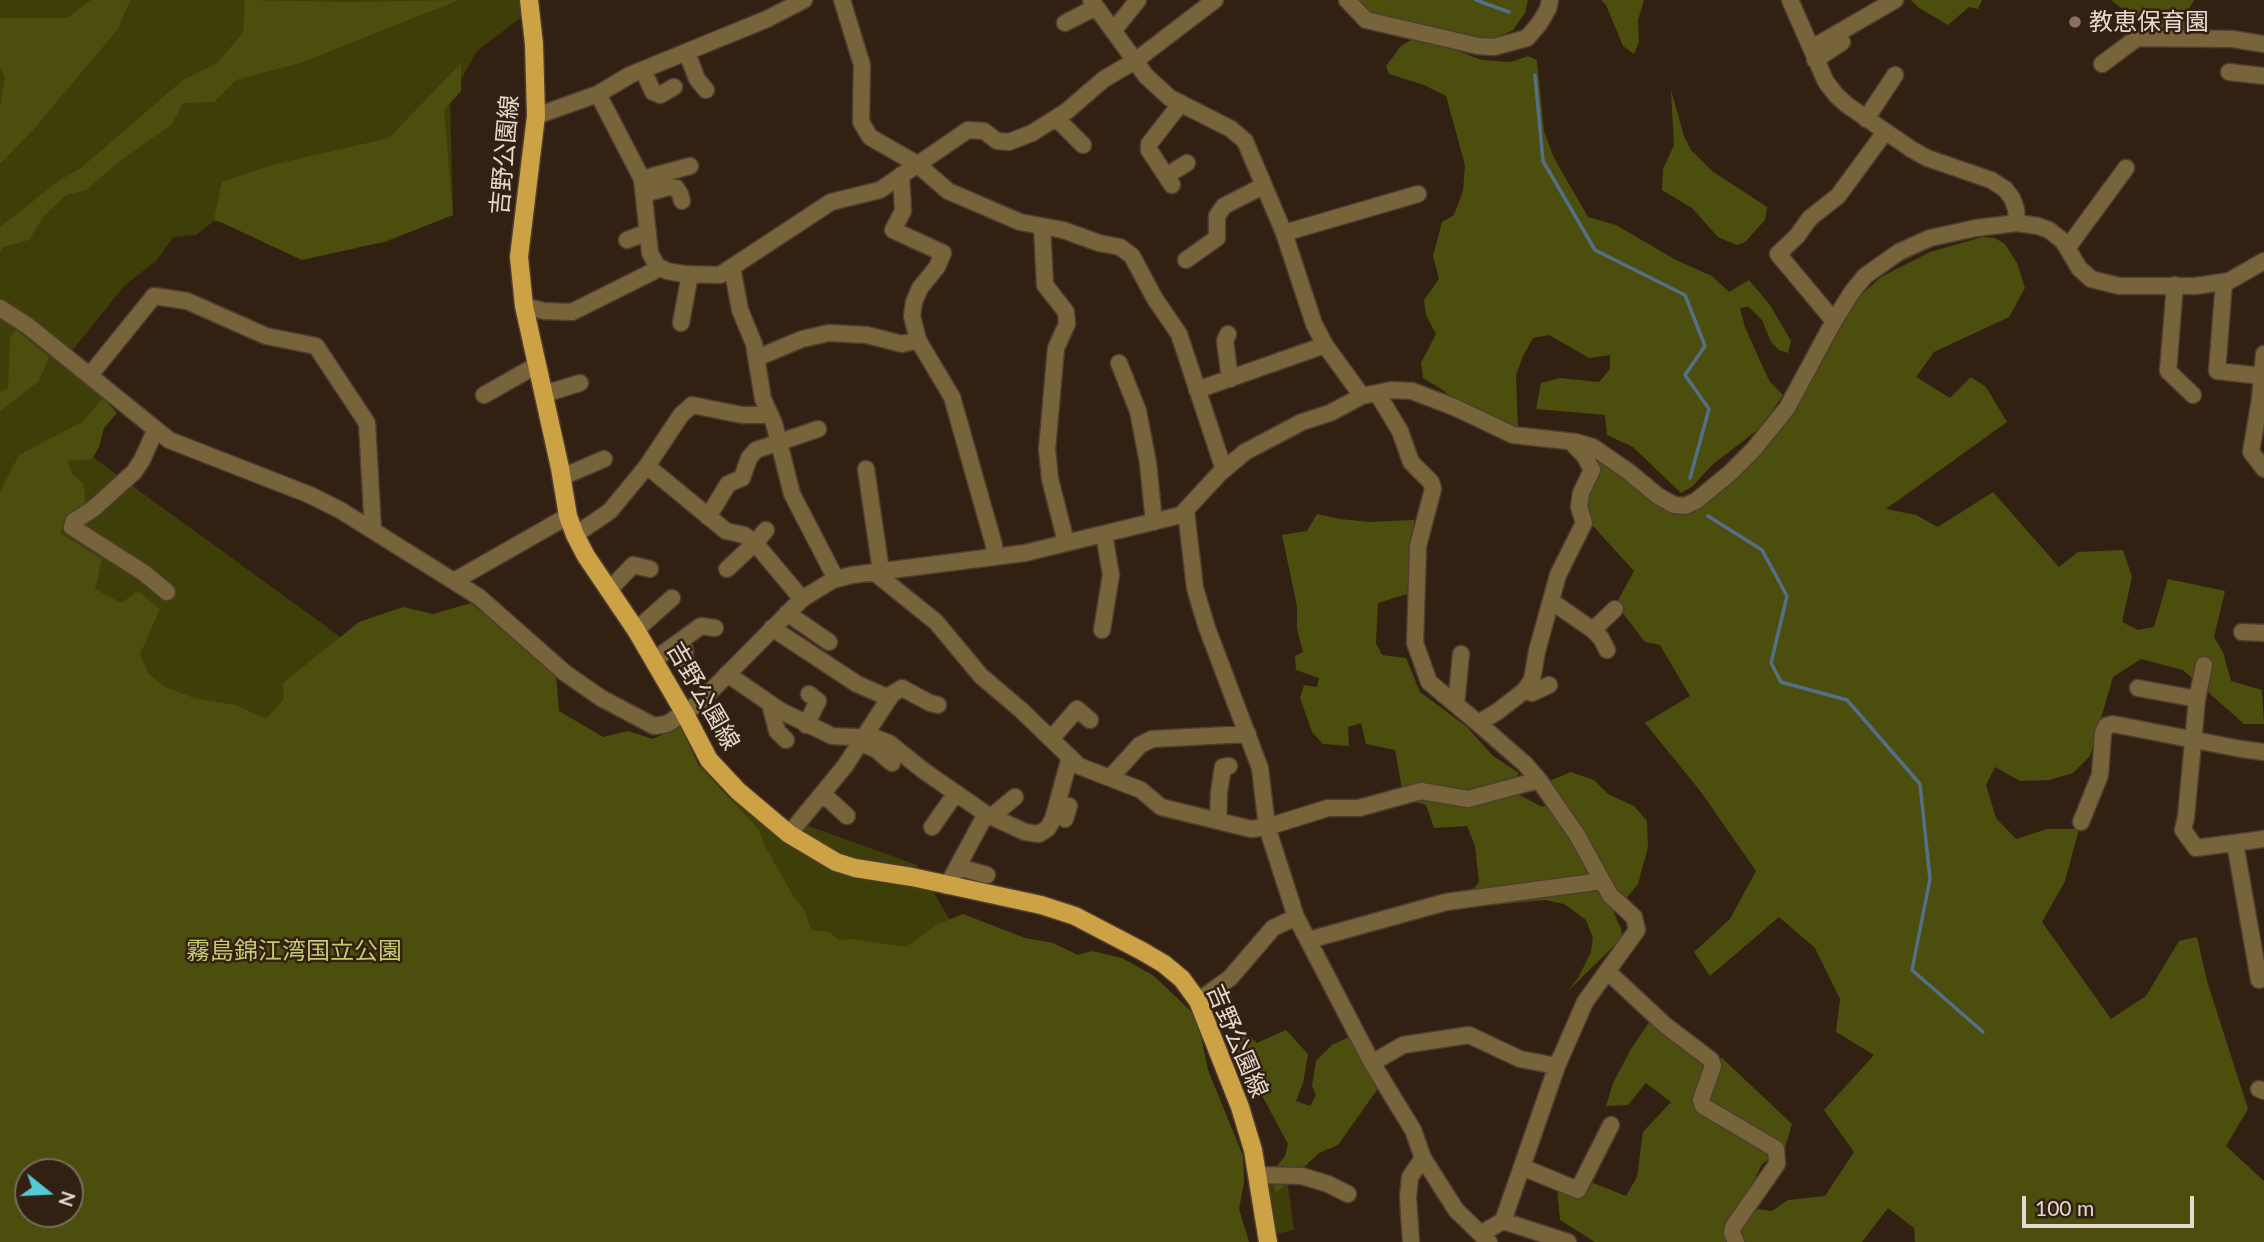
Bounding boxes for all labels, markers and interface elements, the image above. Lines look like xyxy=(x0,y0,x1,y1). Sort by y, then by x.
place label: 教恵保育園 xyxy=(2089,8,2209,36)
marker: 教恵保育園 xyxy=(2067,14,2083,30)
street label: 吉野公園線 xyxy=(485,94,525,216)
street label: 吉野公園線 xyxy=(661,637,745,755)
park label: 霧島錦江湾国立公園 xyxy=(186,937,402,965)
street label: 吉野公園線 xyxy=(1200,980,1274,1102)
north arrow xyxy=(14,1158,84,1228)
scale bar xyxy=(2026,1182,2198,1226)
text: N xyxy=(54,1189,81,1210)
text: 100 m xyxy=(2035,1195,2094,1220)

